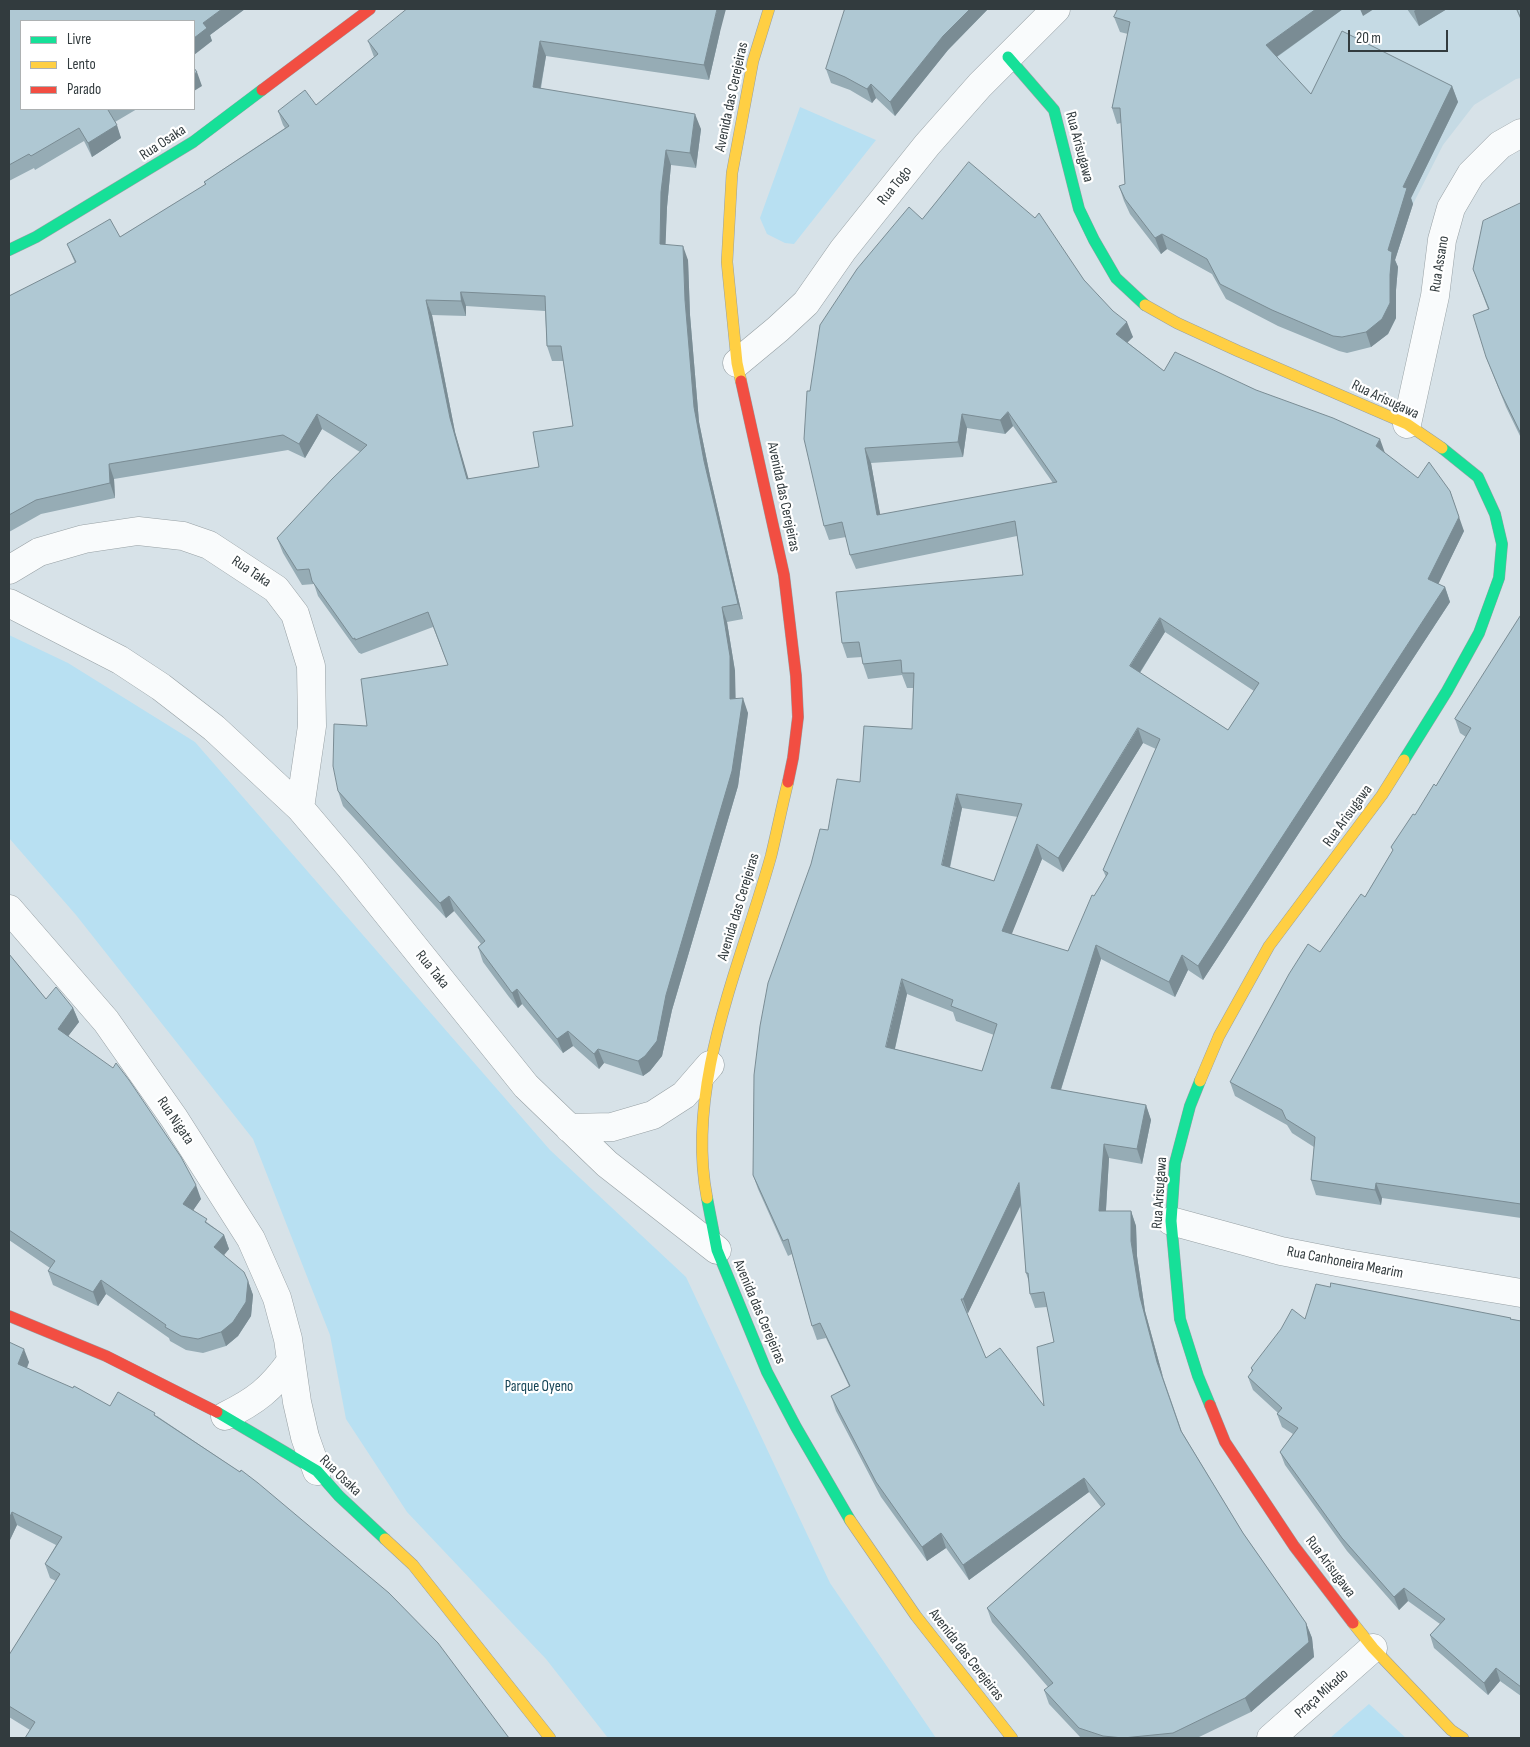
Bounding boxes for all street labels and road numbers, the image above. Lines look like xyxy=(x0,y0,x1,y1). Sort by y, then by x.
street label: Avenida das Cerejeiras xyxy=(712,41,752,153)
street label: Rua Arisugawa xyxy=(1061,110,1097,184)
street label: Rua Osaka xyxy=(137,121,189,165)
street label: Rua Togo xyxy=(874,163,916,209)
street label: Rua Assano xyxy=(1427,235,1453,293)
street label: Rua Arisugawa xyxy=(1348,377,1422,423)
street label: Avenida das Cerejeiras xyxy=(763,441,803,553)
street label: Rua Taka xyxy=(228,552,274,592)
street label: Rua Arisugawa xyxy=(1319,781,1377,851)
street label: Avenida das Cerejeiras xyxy=(714,851,764,963)
street label: Rua Taka xyxy=(411,947,453,993)
street label: Rua Nigata xyxy=(153,1094,197,1148)
street label: Rua Arisugawa xyxy=(1149,1156,1171,1230)
street label: Rua Canhoneira Mearim xyxy=(1285,1243,1405,1283)
street label: Avenida das Cerejeiras xyxy=(729,1257,789,1367)
street label: Rua Osaka xyxy=(315,1452,365,1500)
street label: Rua Arisugawa xyxy=(1301,1533,1359,1601)
street label: Avenida das Cerejeiras xyxy=(925,1606,1007,1704)
street label: Praça Mikado xyxy=(1292,1665,1352,1723)

